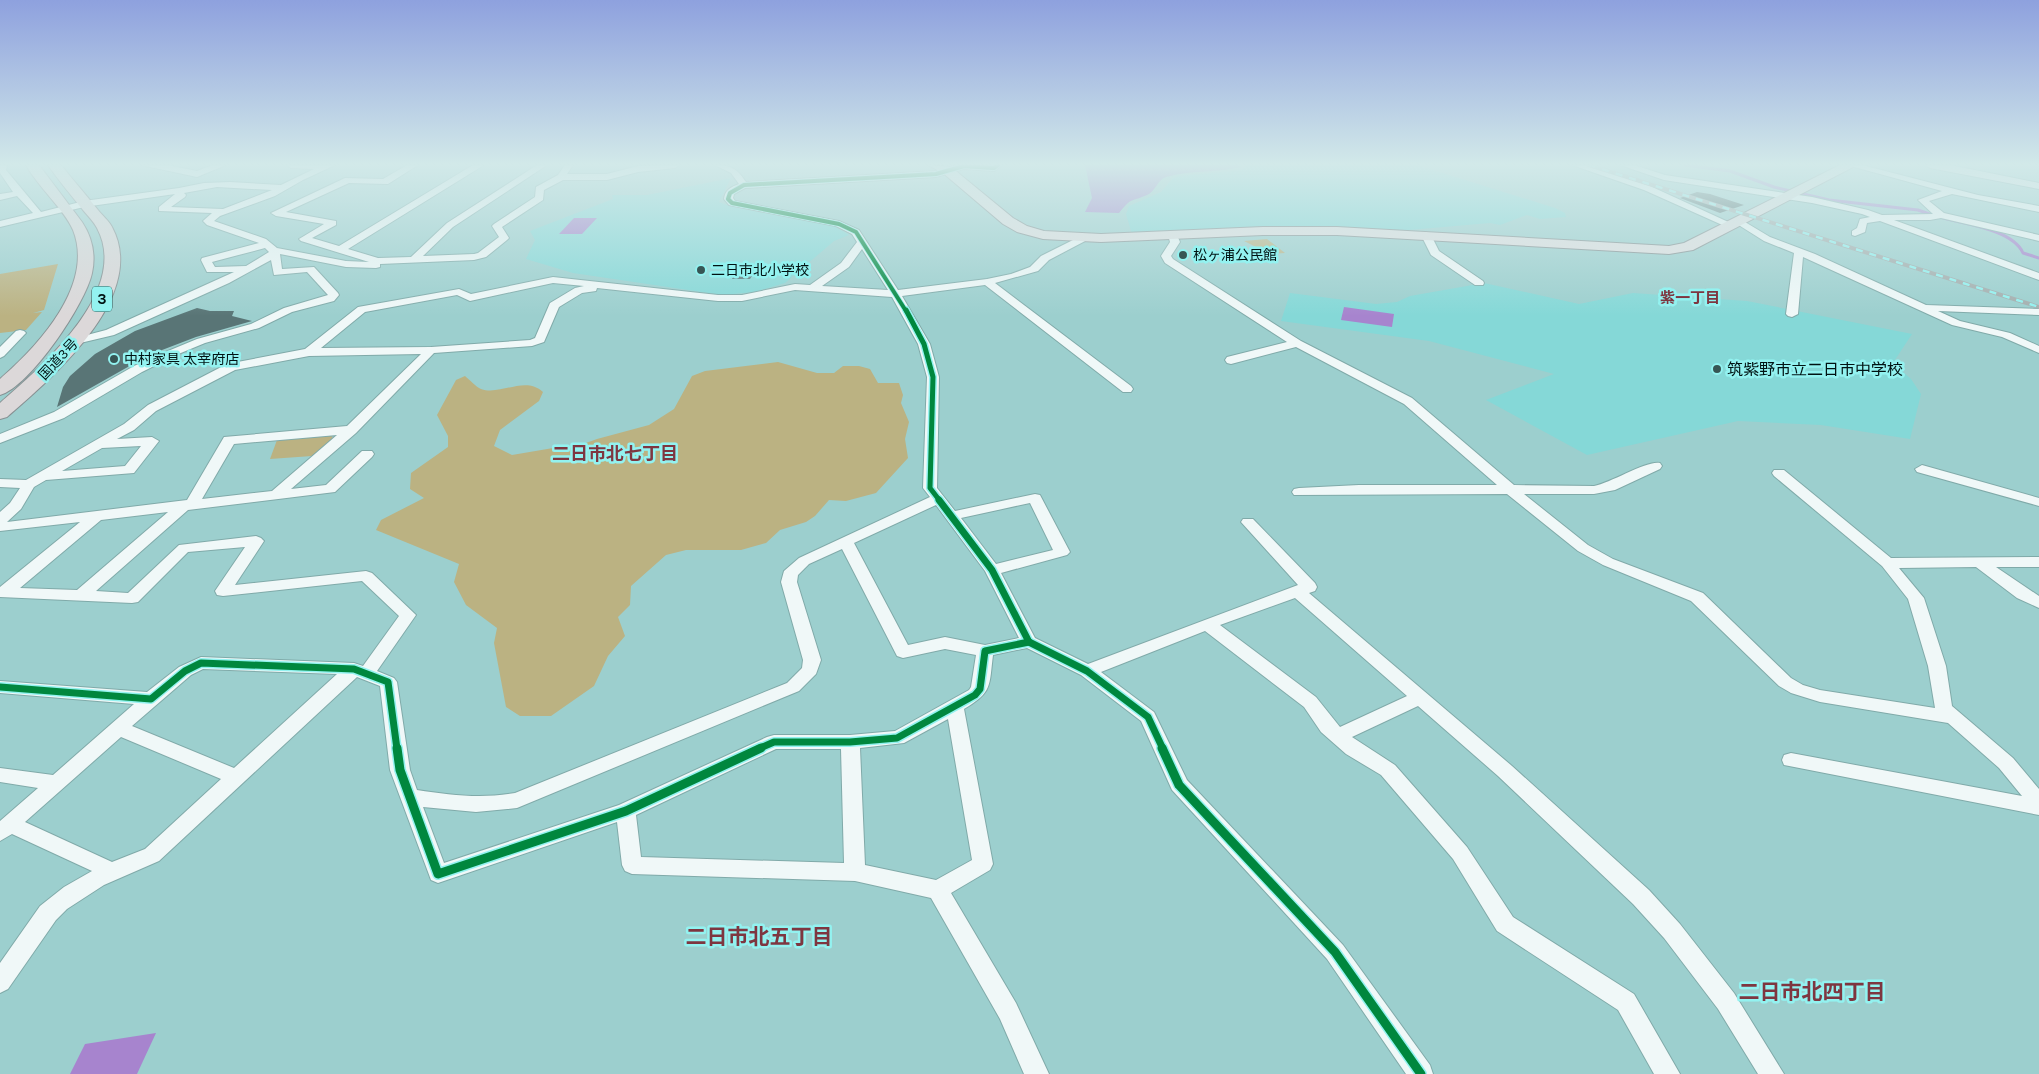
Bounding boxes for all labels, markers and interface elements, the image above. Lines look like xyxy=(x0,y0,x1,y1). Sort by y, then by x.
place label: 松ヶ浦公民館 xyxy=(1193,247,1277,264)
marker: 松ヶ浦公民館 xyxy=(1177,249,1189,261)
place label: 二日市北小学校 xyxy=(711,262,809,279)
marker: 二日市北小学校 xyxy=(695,264,707,276)
road number: 3 xyxy=(92,286,112,312)
district label: 紫一丁目 xyxy=(1660,289,1720,307)
street label: 国道3号 xyxy=(35,335,82,384)
place label: 中村家具 太宰府店 xyxy=(124,351,239,368)
marker: 中村家具 太宰府店 xyxy=(108,353,120,365)
place label: 筑紫野市立二日市中学校 xyxy=(1727,360,1903,379)
marker: 筑紫野市立二日市中学校 xyxy=(1711,363,1723,375)
district label: 二日市北七丁目 xyxy=(552,443,678,465)
district label: 二日市北五丁目 xyxy=(686,925,833,949)
district label: 二日市北四丁目 xyxy=(1739,980,1886,1004)

